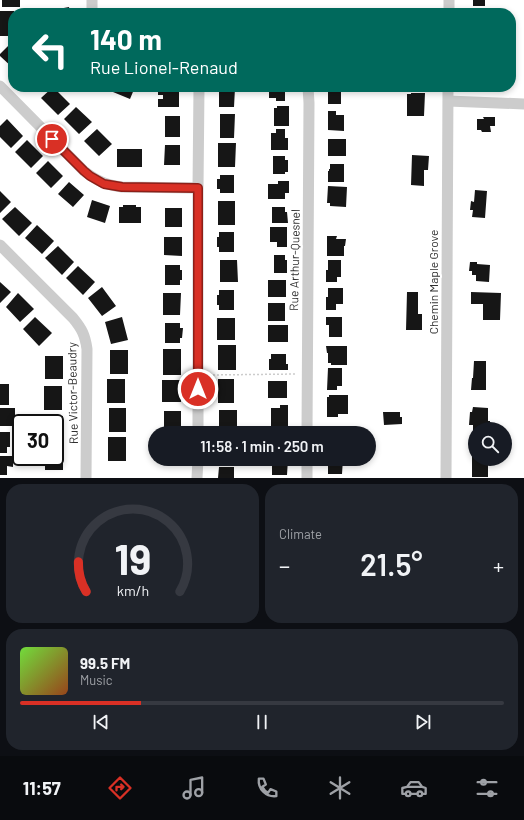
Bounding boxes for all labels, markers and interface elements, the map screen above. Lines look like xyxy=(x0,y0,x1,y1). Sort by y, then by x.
text: 140 m xyxy=(90,22,162,56)
icon: left xyxy=(24,24,76,76)
text: Rue Lionel-Renaud xyxy=(90,56,238,78)
pin xyxy=(35,122,69,156)
icon: arrive xyxy=(41,128,63,150)
street label: Rue Arthur-Quesnel xyxy=(286,209,302,311)
street label: Chemin Maple Grove xyxy=(426,230,440,334)
street label: Rue Victor-Beaudry xyxy=(64,341,80,444)
position arrow xyxy=(177,368,219,410)
speed limit sign: 30 xyxy=(12,414,64,466)
map controls xyxy=(468,422,512,466)
button: search xyxy=(468,422,512,466)
text: 11:58 · 1 min · 250 m xyxy=(200,437,324,455)
text: Climate xyxy=(279,526,322,542)
text: 19 xyxy=(114,532,151,582)
text: 21.5° xyxy=(360,546,423,582)
text: − xyxy=(279,552,290,578)
text: + xyxy=(493,552,504,578)
text: km/h xyxy=(116,581,149,598)
text: 99.5 FM xyxy=(80,654,130,672)
text: Music xyxy=(80,672,113,688)
icon: previous xyxy=(90,711,112,733)
icon: pause xyxy=(251,711,273,733)
icon: next xyxy=(412,711,434,733)
icon: directions xyxy=(106,774,134,802)
icon: music xyxy=(180,774,208,802)
icon: phone xyxy=(253,774,281,802)
icon: climate xyxy=(326,774,354,802)
icon: car xyxy=(400,774,428,802)
icon: filters xyxy=(473,774,501,802)
text: 11:57 xyxy=(23,777,61,799)

